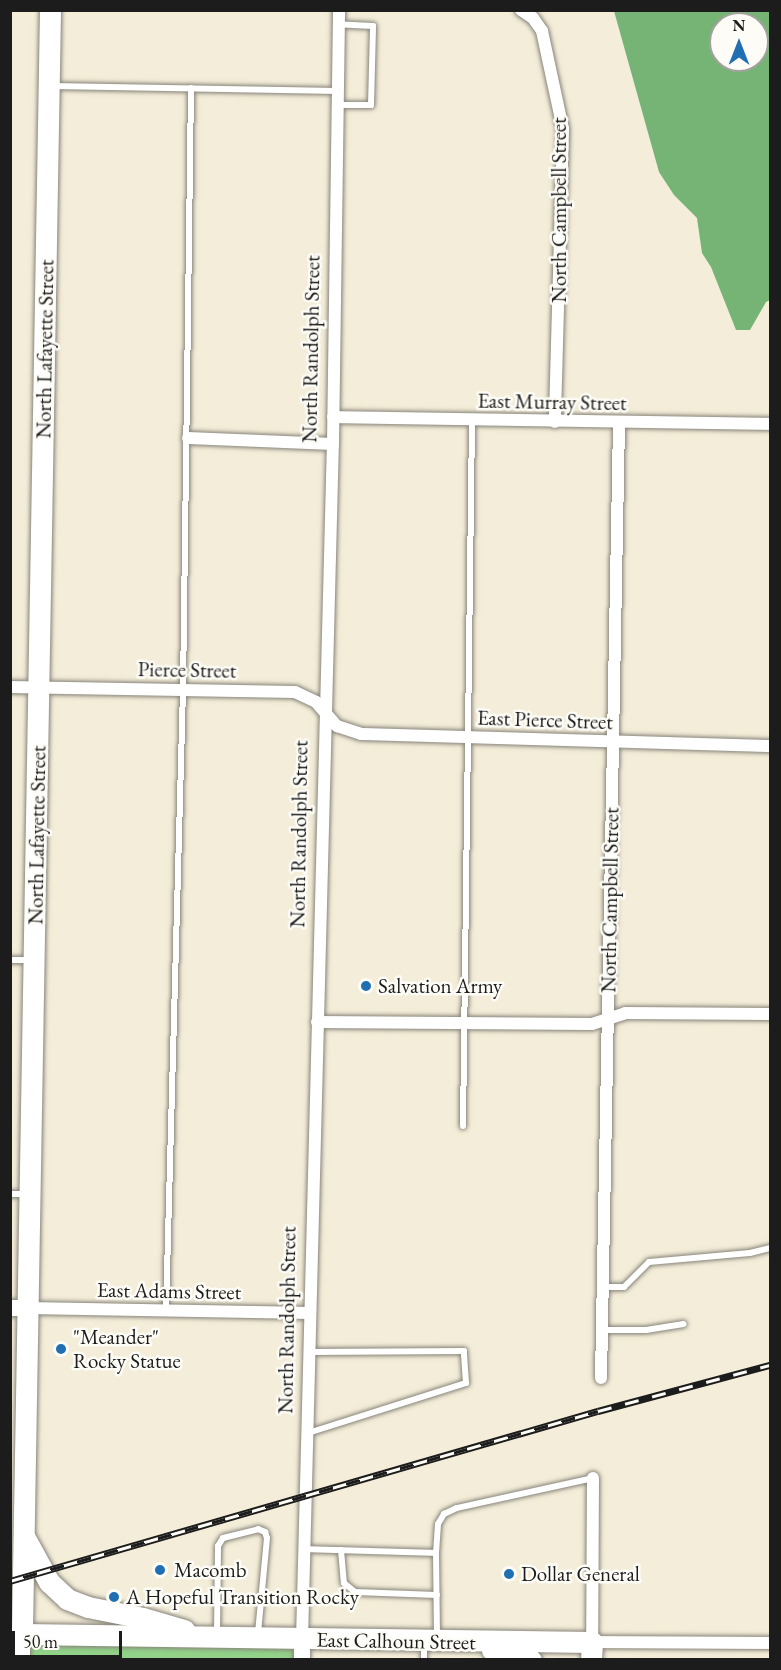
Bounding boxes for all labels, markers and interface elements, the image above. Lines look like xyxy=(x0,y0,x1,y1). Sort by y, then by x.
north arrow xyxy=(709,12,769,72)
text: N xyxy=(733,15,745,36)
street label: North Campbell Street xyxy=(546,117,572,303)
street label: North Randolph Street xyxy=(297,255,325,443)
street label: North Lafayette Street xyxy=(31,259,59,439)
street label: East Murray Street xyxy=(477,388,627,416)
street label: Pierce Street xyxy=(137,657,237,683)
street label: East Pierce Street xyxy=(477,705,613,735)
street label: North Randolph Street xyxy=(285,740,313,928)
street label: North Lafayette Street xyxy=(23,745,51,925)
street label: North Campbell Street xyxy=(596,807,624,993)
place label: Salvation Army xyxy=(378,973,502,999)
marker: Salvation Army xyxy=(359,979,373,993)
street label: North Randolph Street xyxy=(273,1226,301,1414)
street label: East Adams Street xyxy=(97,1277,241,1305)
place label: "Meander" Rocky Statue xyxy=(73,1324,181,1374)
marker: "Meander" Rocky Statue xyxy=(54,1342,68,1356)
place label: Macomb xyxy=(174,1557,247,1583)
marker: Macomb xyxy=(151,1561,169,1579)
place label: Dollar General xyxy=(521,1561,640,1587)
marker: Dollar General xyxy=(502,1567,516,1581)
place label: A Hopeful Transition Rocky xyxy=(126,1584,359,1610)
marker: A Hopeful Transition Rocky xyxy=(107,1590,121,1604)
scale bar xyxy=(15,1619,124,1657)
street label: East Calhoun Street xyxy=(316,1627,476,1655)
text: 50 m xyxy=(23,1630,58,1653)

